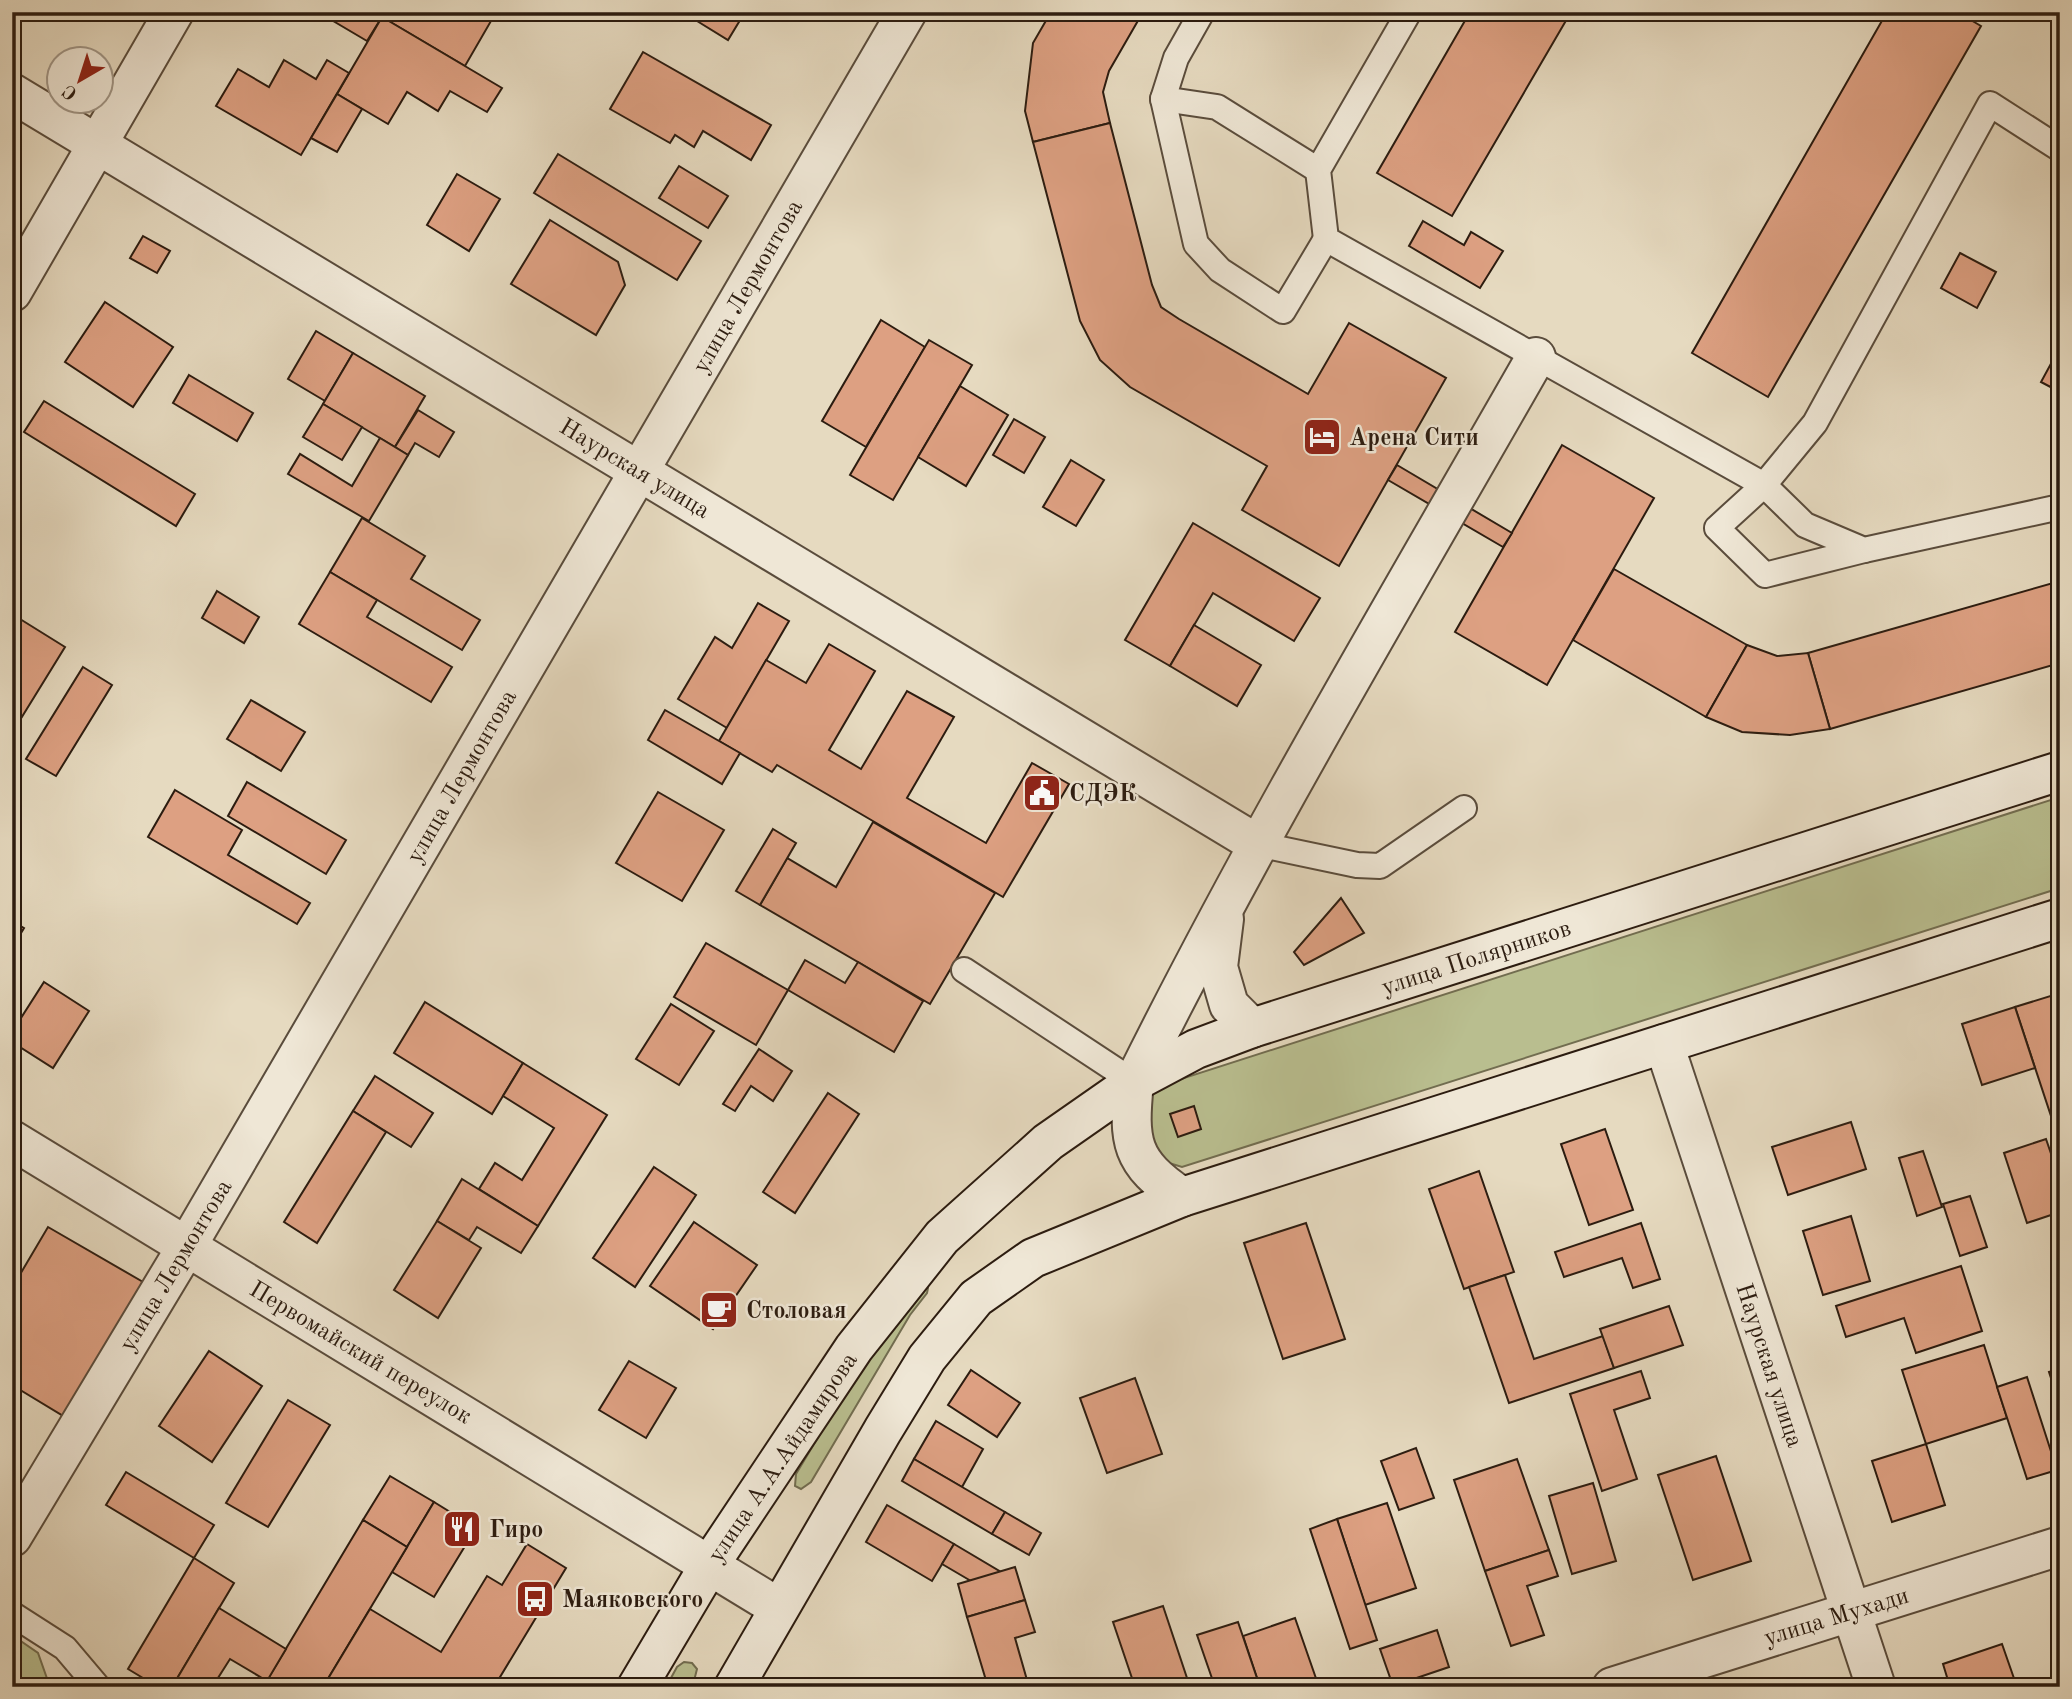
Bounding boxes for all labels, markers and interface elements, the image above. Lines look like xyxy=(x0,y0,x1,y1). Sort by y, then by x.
north arrow xyxy=(46,46,116,116)
text: С xyxy=(60,80,82,103)
street label: улица Лермонтова xyxy=(689,196,808,378)
street label: Наурская улица xyxy=(555,415,714,524)
hotel icon: Арена Сити xyxy=(1301,416,1343,458)
place label: Арена Сити xyxy=(1349,427,1479,451)
street label: улица Лермонтова xyxy=(403,686,522,868)
public building icon: СДЭК xyxy=(1021,772,1063,814)
place label: СДЭК xyxy=(1069,783,1137,807)
street label: улица Полярников xyxy=(1379,917,1574,1001)
street label: улица Лермонтова xyxy=(116,1176,237,1356)
street label: Первомайский переулок xyxy=(245,1278,475,1430)
street label: Наурская улица xyxy=(1730,1281,1806,1451)
cafe icon: Столовая xyxy=(698,1289,740,1331)
place label: Столовая xyxy=(746,1300,847,1324)
street label: улица А.А.Айдамирова xyxy=(704,1349,863,1567)
restaurant icon: Гиро xyxy=(441,1508,483,1550)
place label: Гиро xyxy=(489,1519,543,1543)
bus stop icon: Маяковского xyxy=(514,1578,556,1620)
street label: улица Мухади xyxy=(1761,1585,1912,1651)
place label: Маяковского xyxy=(562,1589,703,1613)

